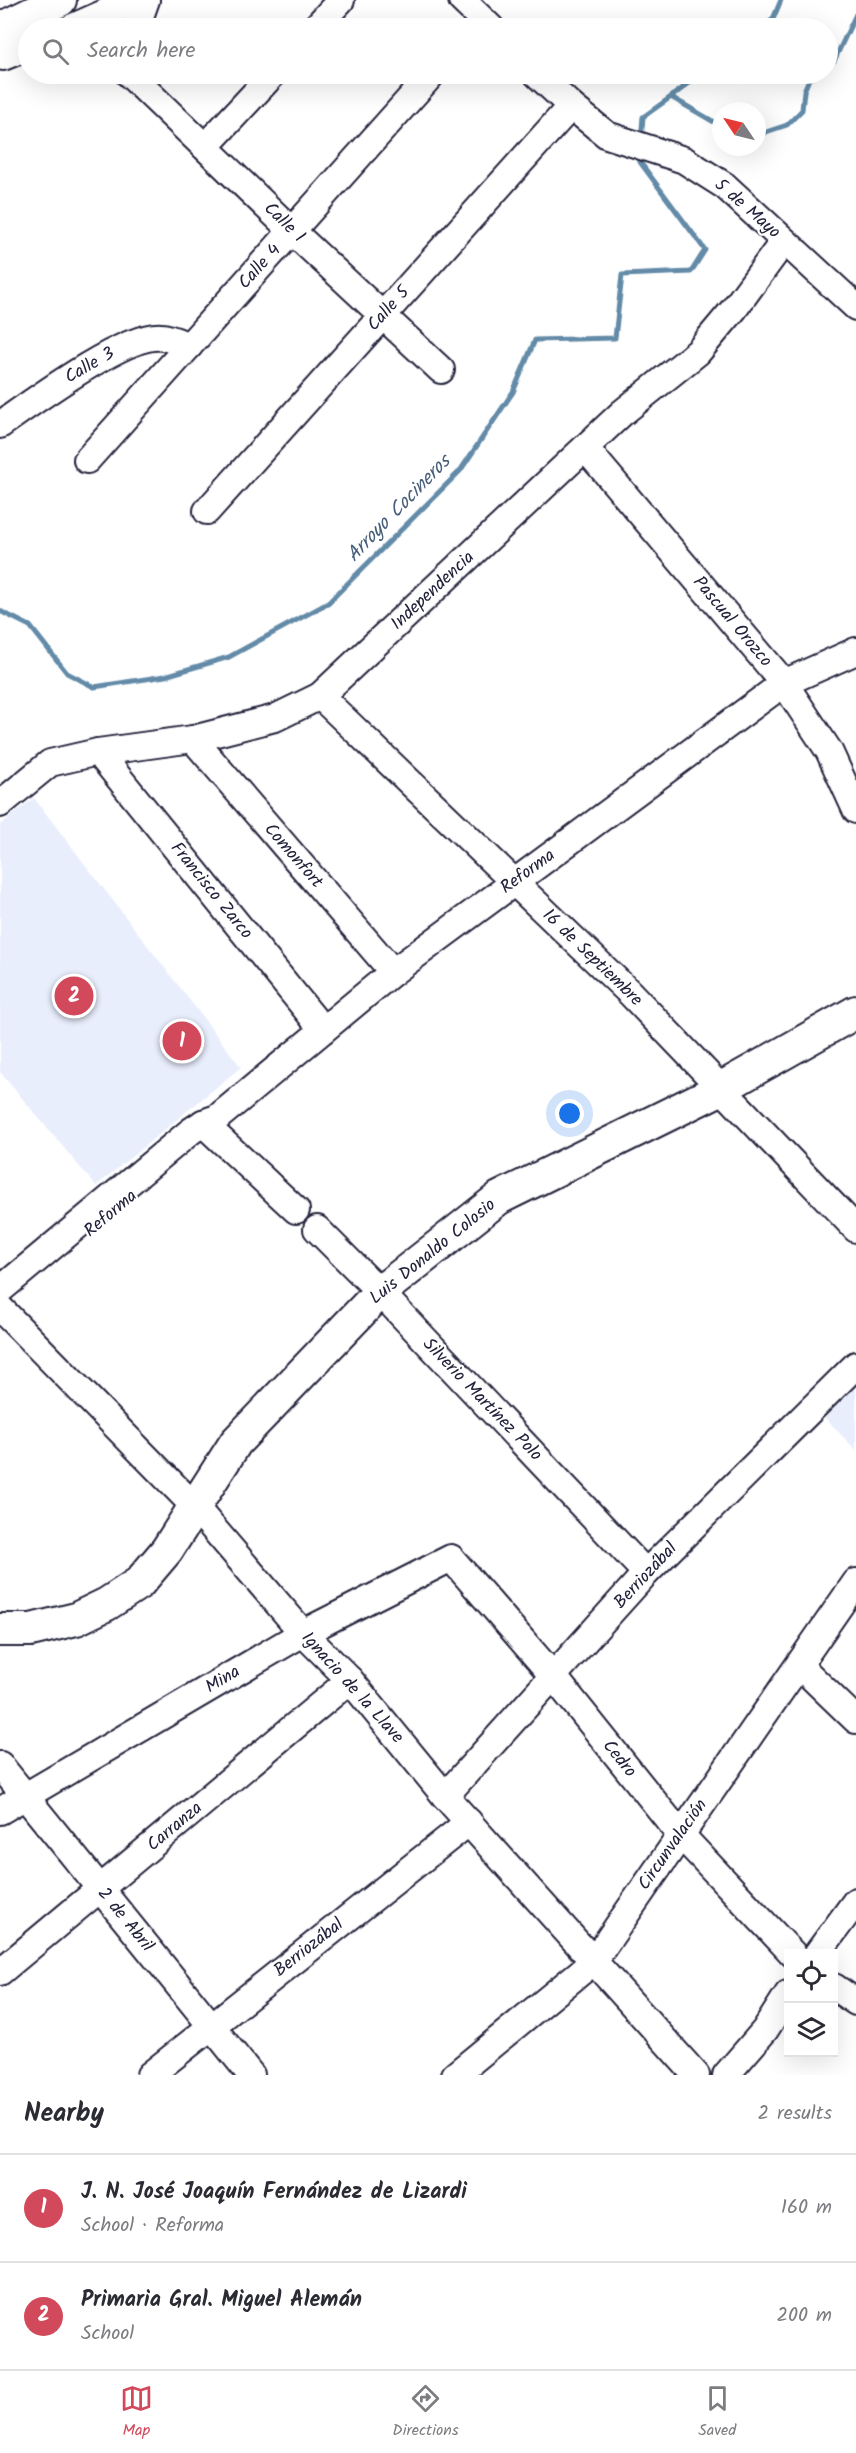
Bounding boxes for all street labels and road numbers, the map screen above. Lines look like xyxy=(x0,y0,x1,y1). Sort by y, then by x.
street label: 5 de Mayo xyxy=(707,172,787,246)
street label: Calle 1 xyxy=(256,196,312,250)
street label: Calle 4 xyxy=(231,237,289,297)
street label: Calle 5 xyxy=(360,279,418,338)
street label: Calle 3 xyxy=(60,340,120,392)
street label: Independencia xyxy=(384,544,482,638)
street label: Pascual Orozco xyxy=(685,570,779,674)
street label: Comonfort xyxy=(256,817,330,896)
street label: Francisco Zarco xyxy=(162,836,260,946)
street label: Reforma xyxy=(494,842,562,902)
street label: 16 de Septiembre xyxy=(535,902,649,1014)
street label: Reforma xyxy=(78,1183,144,1245)
street label: Luis Donaldo Colosio xyxy=(363,1192,503,1312)
street label: Silverio Martínez Polo xyxy=(415,1331,549,1469)
street label: Berriozábal xyxy=(607,1535,685,1616)
street label: Ignacio de la Llave xyxy=(294,1625,410,1751)
street label: Mina xyxy=(200,1658,246,1702)
street label: Cedro xyxy=(595,1734,643,1784)
street label: Circunvalación xyxy=(631,1793,715,1897)
street label: Carranza xyxy=(141,1795,209,1859)
street label: 2 de Abril xyxy=(89,1881,161,1960)
street label: Berriozábal xyxy=(268,1911,351,1985)

